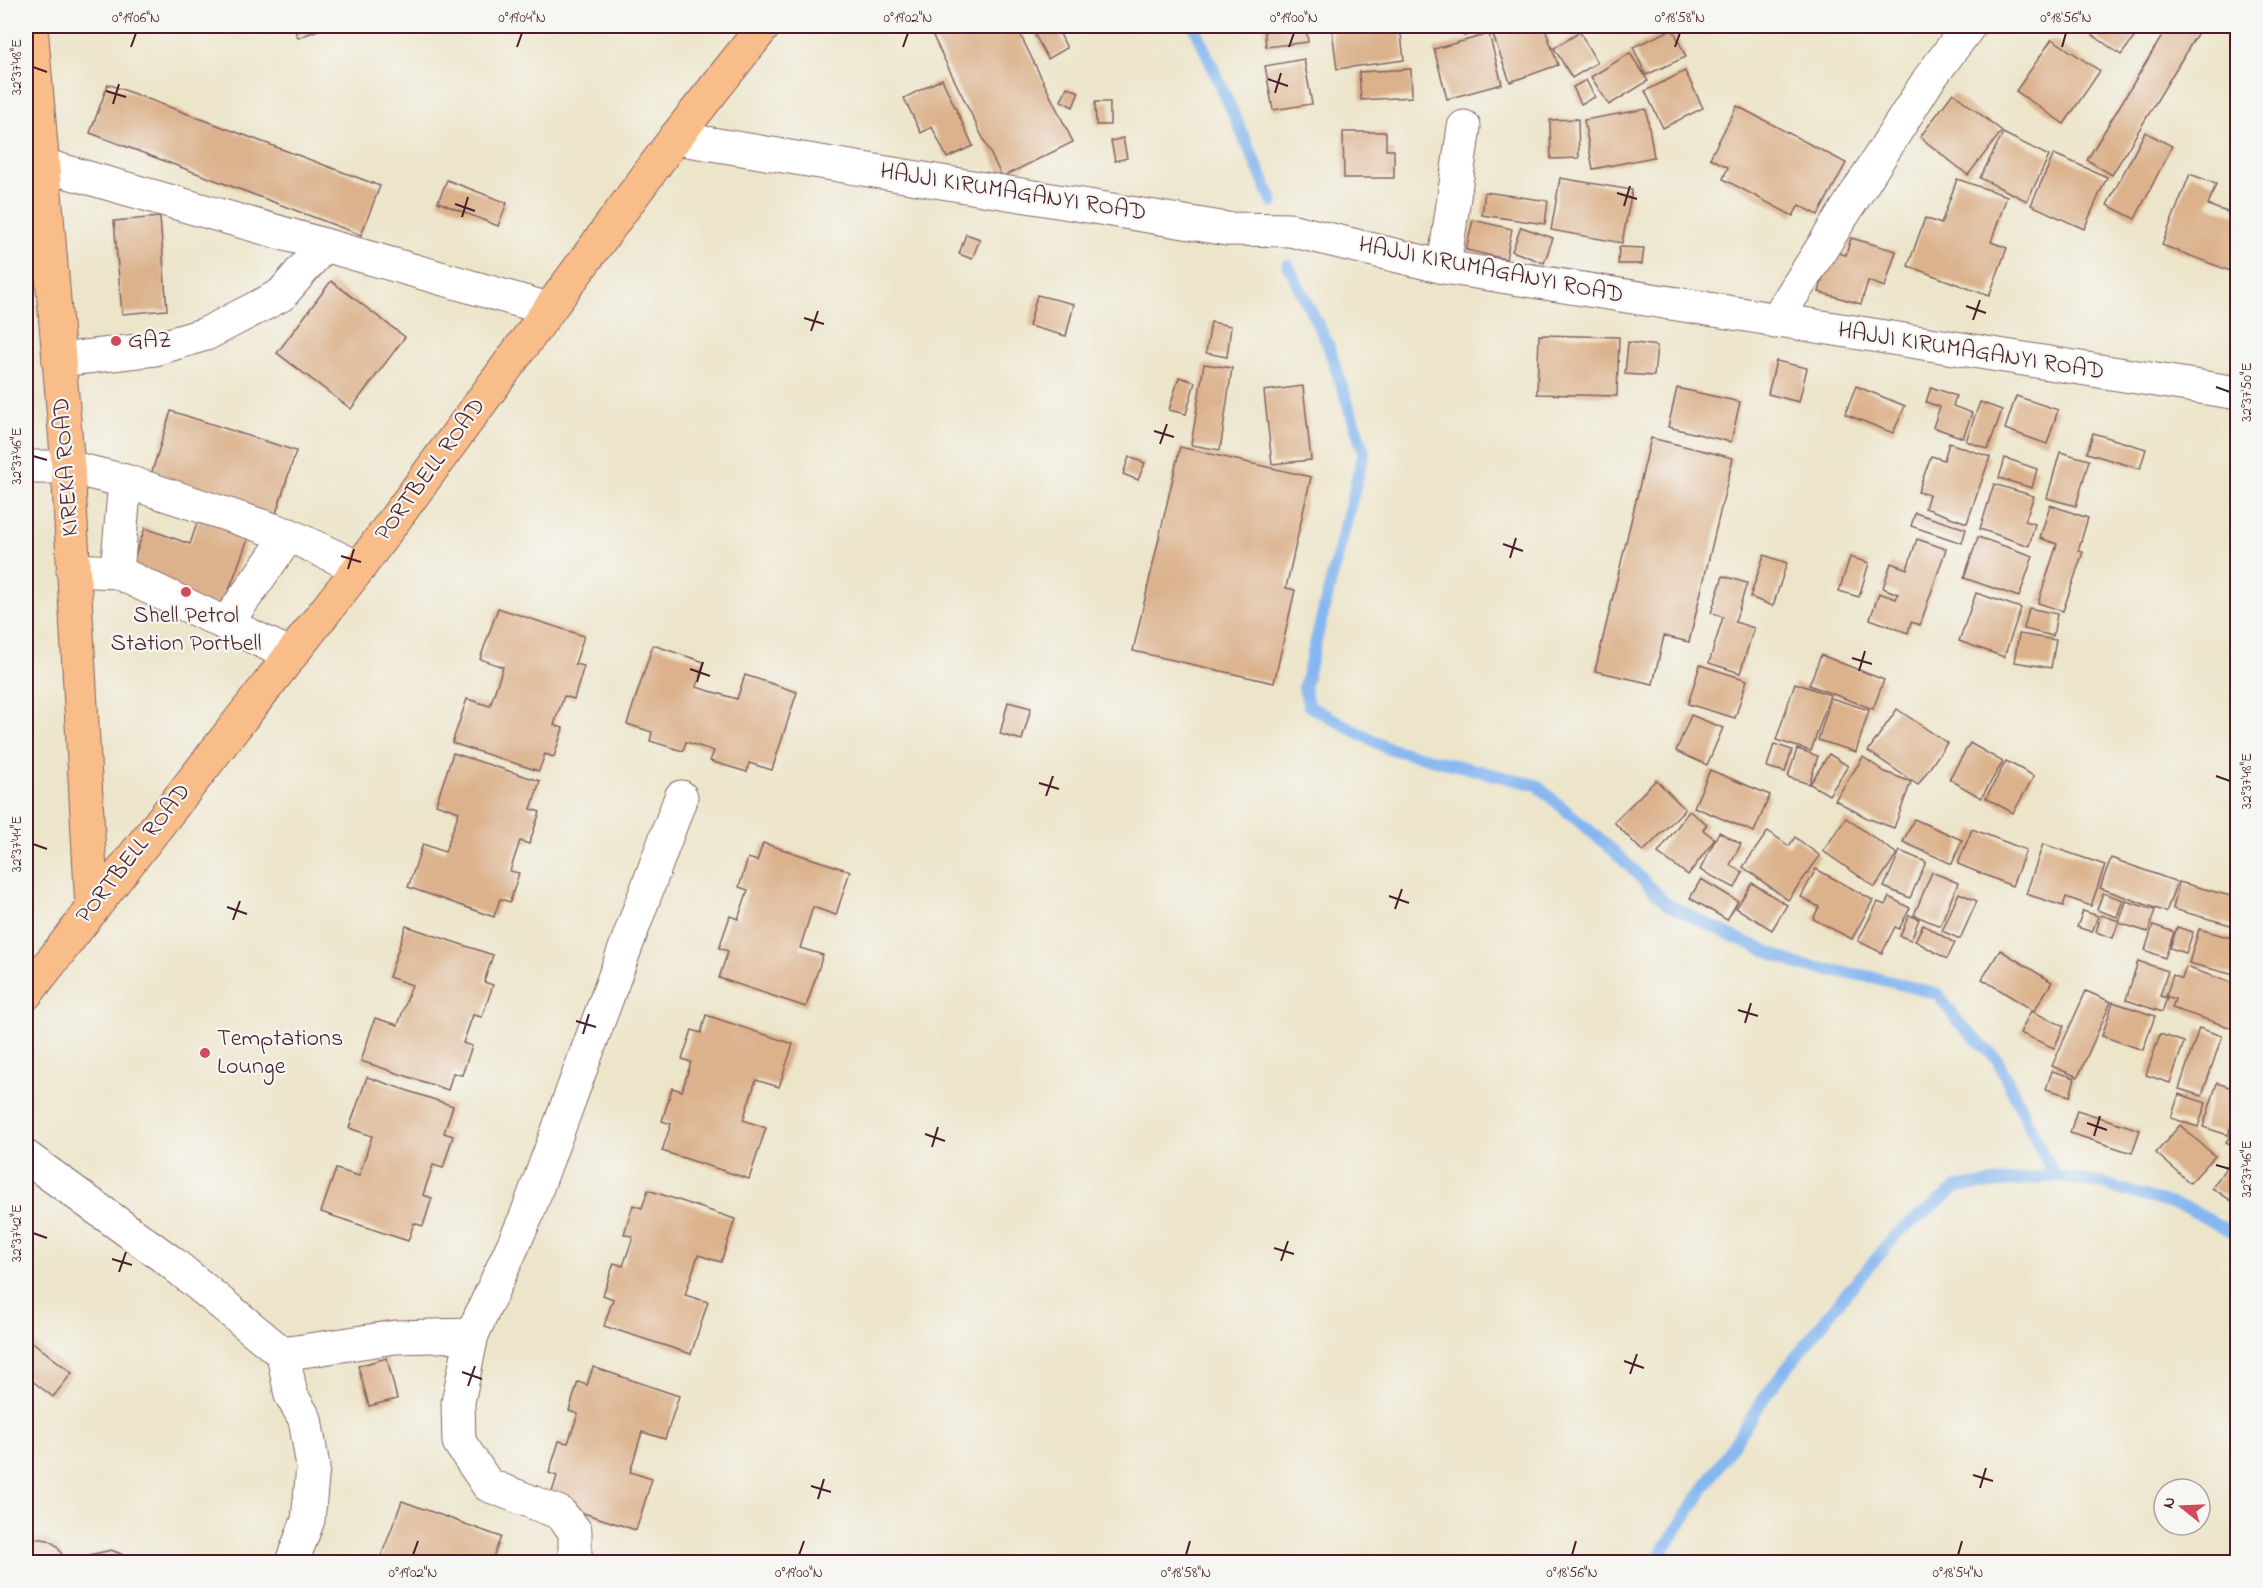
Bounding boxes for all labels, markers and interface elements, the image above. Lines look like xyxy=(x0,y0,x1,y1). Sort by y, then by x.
text: 0°19'06"N xyxy=(112,7,160,29)
text: 0°19'04"N xyxy=(498,7,546,29)
text: 0°19'02"N xyxy=(884,7,932,29)
text: 0°19'00"N xyxy=(1270,7,1318,29)
text: 0°18'58"N xyxy=(1655,7,1705,29)
text: 0°18'56"N xyxy=(2040,7,2092,29)
text: 32°37'48"E xyxy=(6,39,28,95)
street label: HAJJI KIRUMAGANYI ROAD xyxy=(877,155,1149,231)
street label: HAJJI KIRUMAGANYI ROAD xyxy=(1356,228,1626,314)
street label: HAJJI KIRUMAGANYI ROAD xyxy=(1835,314,2107,390)
place label: GAZ xyxy=(128,324,171,359)
marker: GAZ xyxy=(109,334,123,348)
text: 32°37'50"E xyxy=(2236,362,2258,422)
street label: PORTBELL ROAD xyxy=(367,391,495,549)
street label: KIREKA ROAD xyxy=(45,396,89,538)
text: 32°37'46"E xyxy=(6,427,28,485)
marker: Shell Petrol Station Portbell xyxy=(179,585,193,599)
place label: Shell Petrol Station Portbell xyxy=(110,599,262,662)
text: 32°37'48"E xyxy=(2236,753,2258,809)
street label: PORTBELL ROAD xyxy=(68,776,200,932)
text: 32°37'44"E xyxy=(6,816,28,872)
place label: Temptations Lounge xyxy=(217,1022,343,1085)
marker: Temptations Lounge xyxy=(198,1046,212,1060)
text: 32°37'46"E xyxy=(2236,1140,2258,1198)
text: 32°37'42"E xyxy=(6,1204,28,1262)
north arrow xyxy=(2152,1477,2212,1537)
text: N xyxy=(2157,1494,2183,1512)
text: 0°19'02"N xyxy=(389,1562,437,1584)
text: 0°19'00"N xyxy=(775,1562,823,1584)
text: 0°18'58"N xyxy=(1161,1562,1211,1584)
text: 0°18'56"N xyxy=(1546,1562,1598,1584)
text: 0°18'54"N xyxy=(1933,1562,1983,1584)

